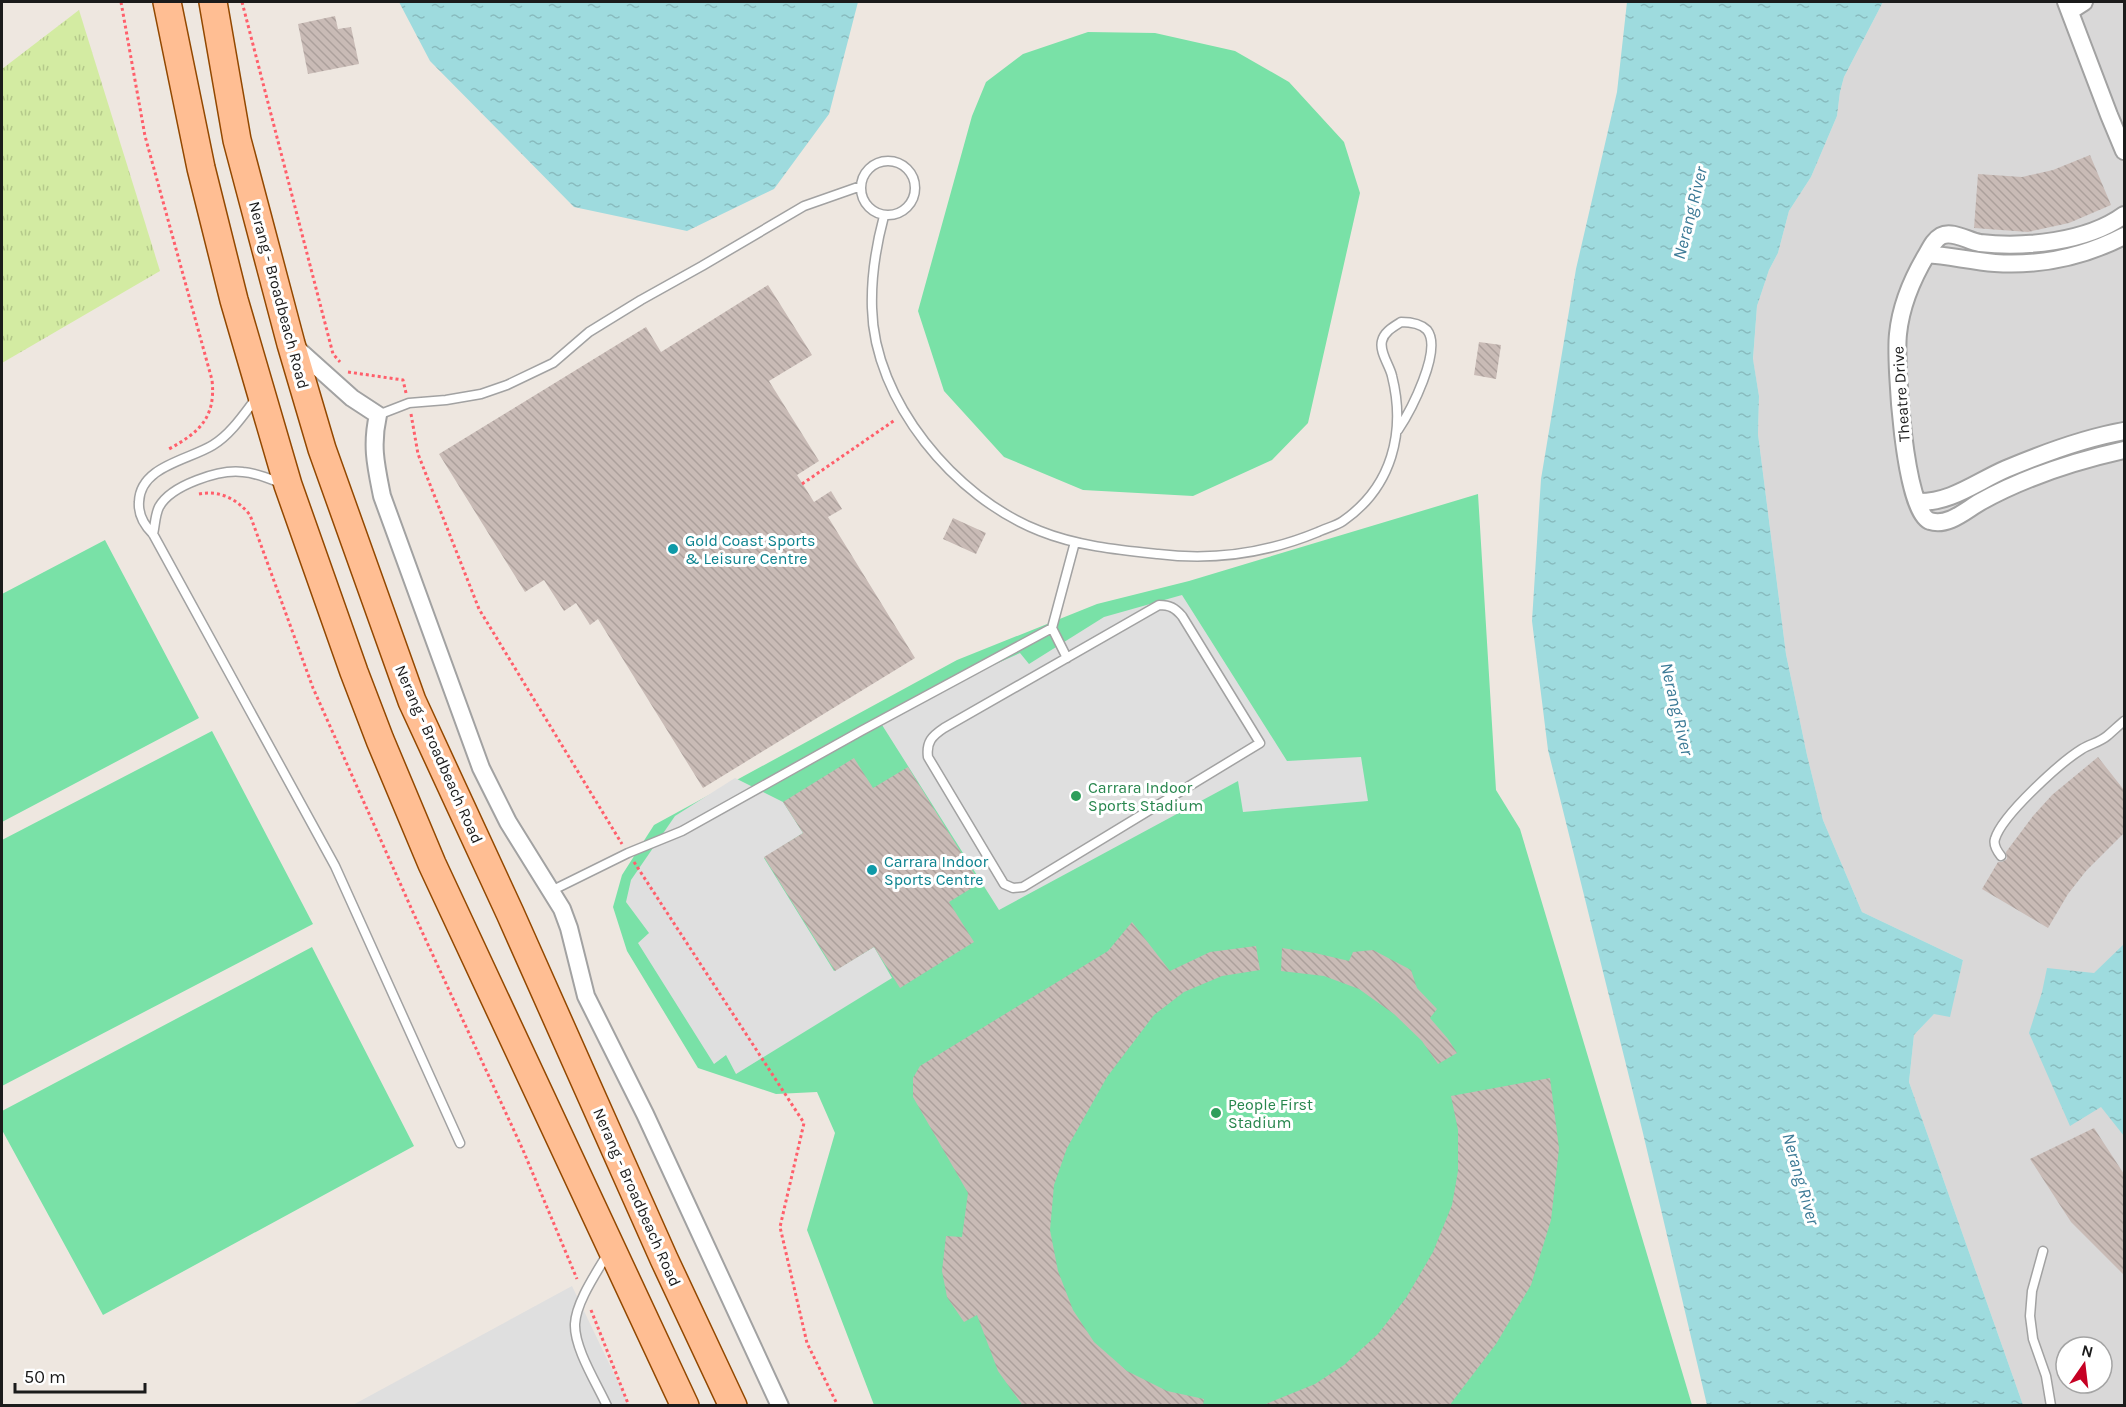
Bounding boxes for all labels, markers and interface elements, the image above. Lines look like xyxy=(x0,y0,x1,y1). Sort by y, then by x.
water label: Nerang River xyxy=(1668,164,1712,262)
street label: Nerang - Broadbeach Road xyxy=(245,199,313,391)
street label: Theatre Drive xyxy=(1888,346,1914,442)
place label: Gold Coast Sports & Leisure Centre xyxy=(685,531,815,568)
marker: Gold Coast Sports & Leisure Centre xyxy=(666,542,680,556)
water label: Nerang River xyxy=(1656,660,1699,758)
street label: Nerang - Broadbeach Road xyxy=(391,662,487,846)
place label: Carrara Indoor Sports Stadium xyxy=(1088,778,1203,815)
marker: Carrara Indoor Sports Stadium xyxy=(1069,789,1083,803)
place label: Carrara Indoor Sports Centre xyxy=(884,852,988,889)
marker: Carrara Indoor Sports Centre xyxy=(865,863,879,877)
place label: People First Stadium xyxy=(1228,1095,1313,1132)
street label: Nerang - Broadbeach Road xyxy=(589,1105,685,1289)
marker: People First Stadium xyxy=(1209,1106,1223,1120)
water label: Nerang River xyxy=(1777,1130,1825,1228)
north arrow xyxy=(2054,1335,2114,1395)
text: N xyxy=(2080,1340,2095,1362)
scale bar xyxy=(15,1356,146,1394)
text: 50 m xyxy=(24,1366,66,1388)

